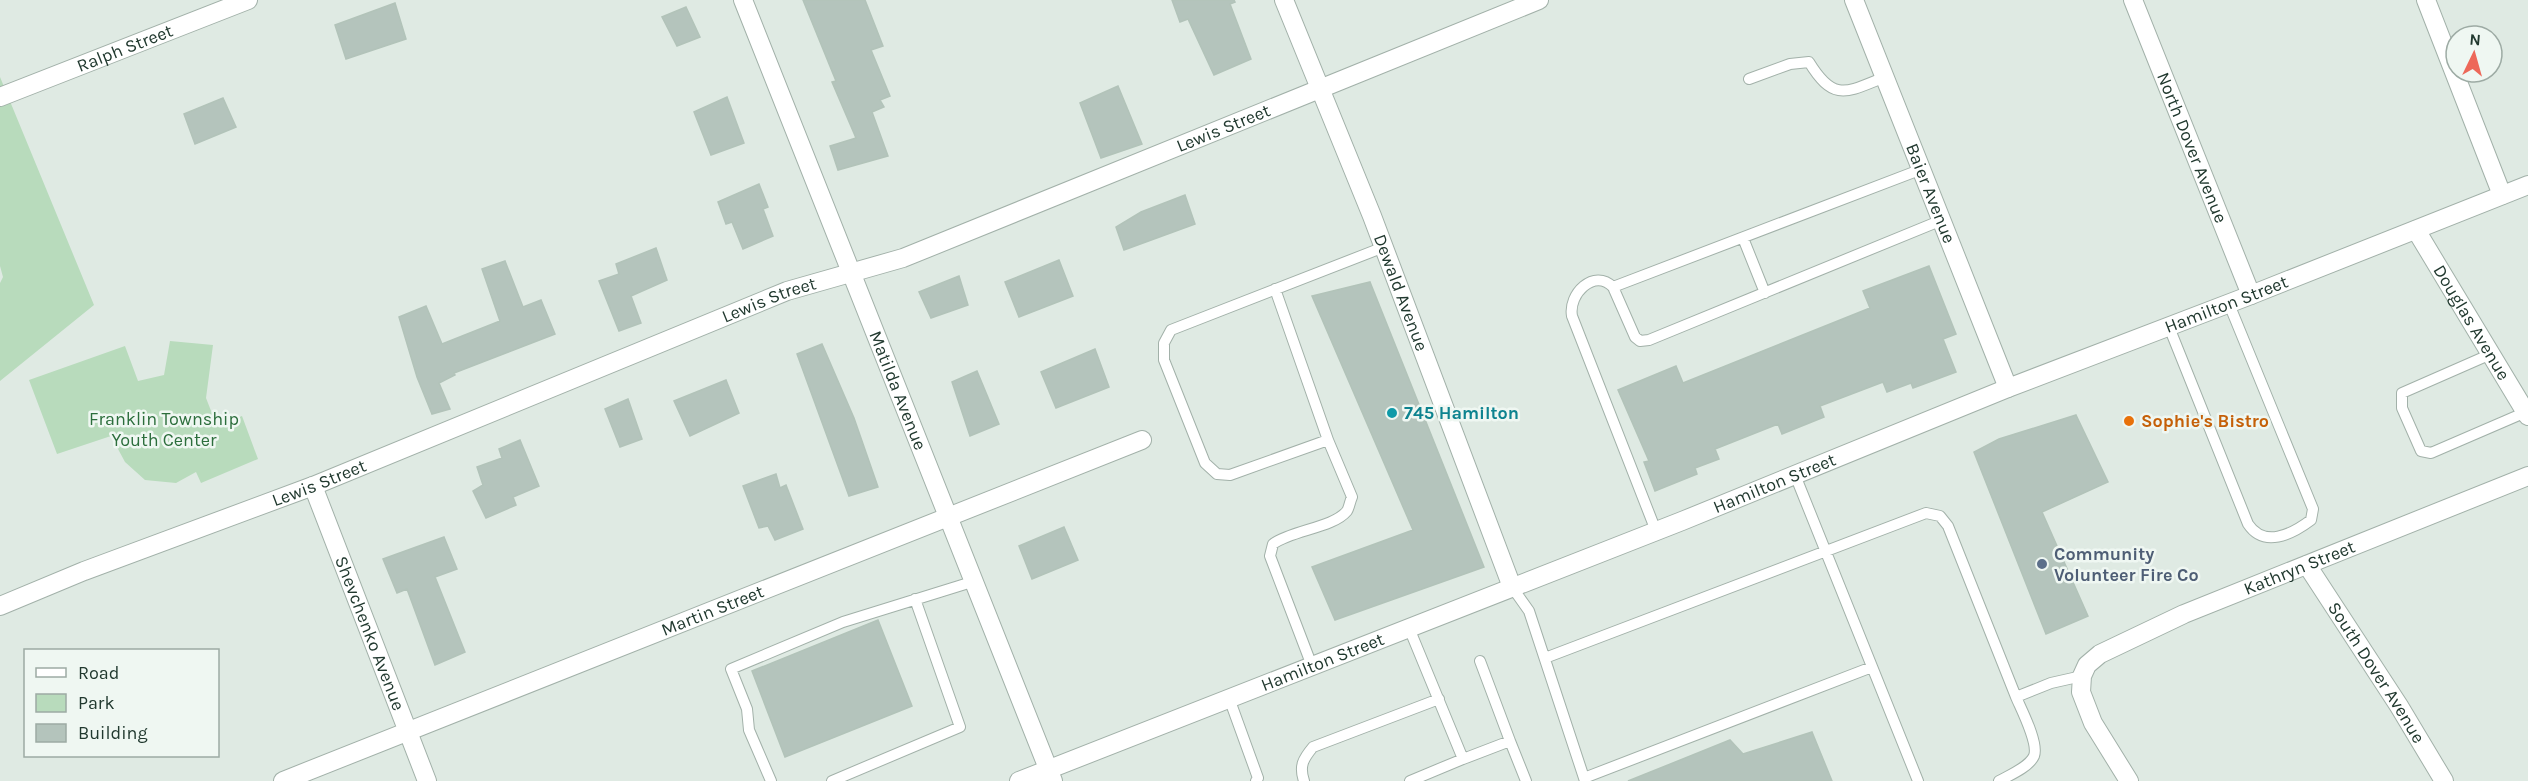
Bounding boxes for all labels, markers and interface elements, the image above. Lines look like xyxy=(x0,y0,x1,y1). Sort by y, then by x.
street label: Ralph Street xyxy=(74,19,176,77)
north arrow xyxy=(2444,24,2504,84)
text: N xyxy=(2469,30,2482,50)
street label: North Dover Avenue xyxy=(2152,69,2232,226)
street label: Lewis Street xyxy=(1173,99,1274,157)
street label: Baier Avenue xyxy=(1901,140,1960,247)
street label: Dewald Avenue xyxy=(1369,231,1433,354)
street label: Douglas Avenue xyxy=(2429,261,2515,384)
street label: Hamilton Street xyxy=(2161,270,2291,338)
street label: Lewis Street xyxy=(719,272,819,328)
street label: Matilda Avenue xyxy=(864,328,932,453)
place label: 745 Hamilton xyxy=(1404,402,1519,424)
marker: 745 Hamilton xyxy=(1385,406,1399,420)
park label: Franklin Township Youth Center xyxy=(89,408,239,451)
place label: Sophie's Bistro xyxy=(2141,410,2269,432)
marker: Sophie's Bistro xyxy=(2122,414,2136,428)
street label: Hamilton Street xyxy=(1710,448,1839,518)
street label: Lewis Street xyxy=(269,454,370,511)
street label: Kathryn Street xyxy=(2241,535,2358,600)
place label: Community Volunteer Fire Co xyxy=(2054,543,2199,586)
street label: Shevchenko Avenue xyxy=(330,553,410,714)
marker: Community Volunteer Fire Co xyxy=(2035,557,2049,571)
street label: Martin Street xyxy=(658,580,767,641)
street label: South Dover Avenue xyxy=(2323,598,2430,747)
street label: Hamilton Street xyxy=(1258,628,1387,696)
legend xyxy=(24,649,219,757)
text: Road xyxy=(78,662,119,684)
text: Park xyxy=(78,692,115,714)
text: Building xyxy=(78,722,148,744)

